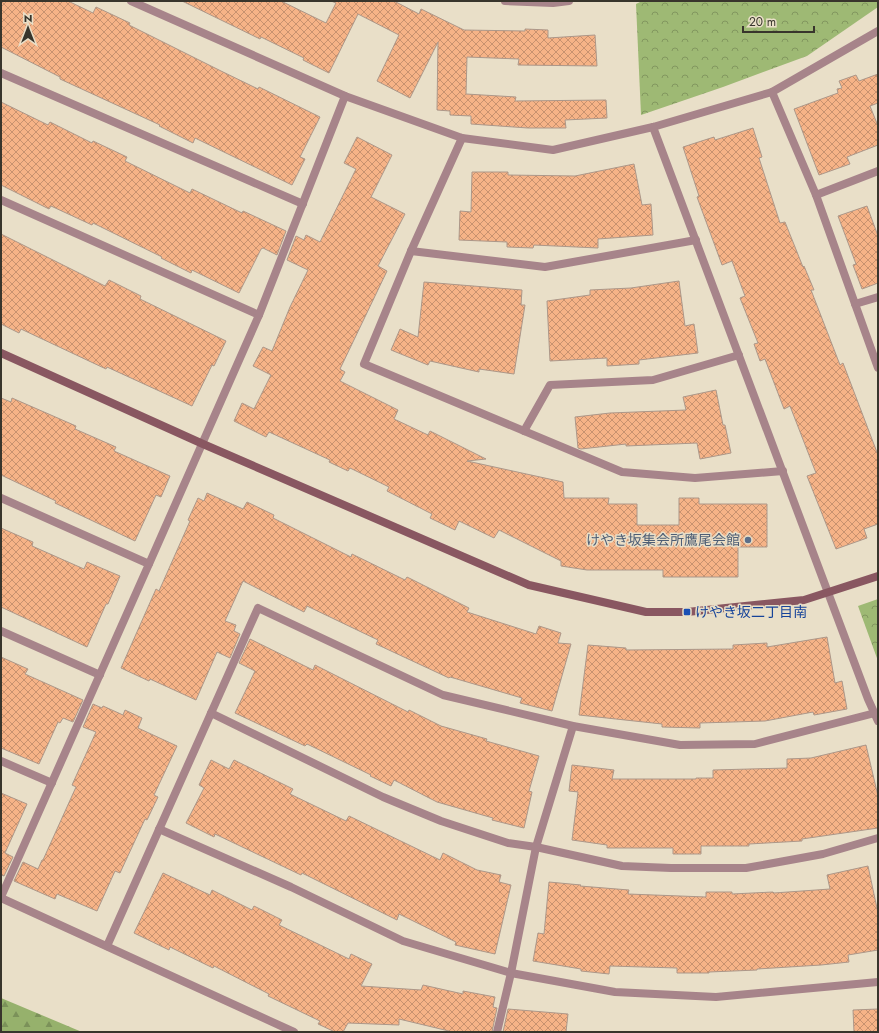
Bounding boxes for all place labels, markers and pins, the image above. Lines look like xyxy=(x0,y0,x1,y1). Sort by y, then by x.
place label: けやき坂集会所鷹尾会館 xyxy=(586,530,740,550)
marker: けやき坂集会所鷹尾会館 xyxy=(743,535,753,545)
place label: けやき坂二丁目南 xyxy=(695,602,807,622)
marker: けやき坂二丁目南 xyxy=(682,607,692,617)

